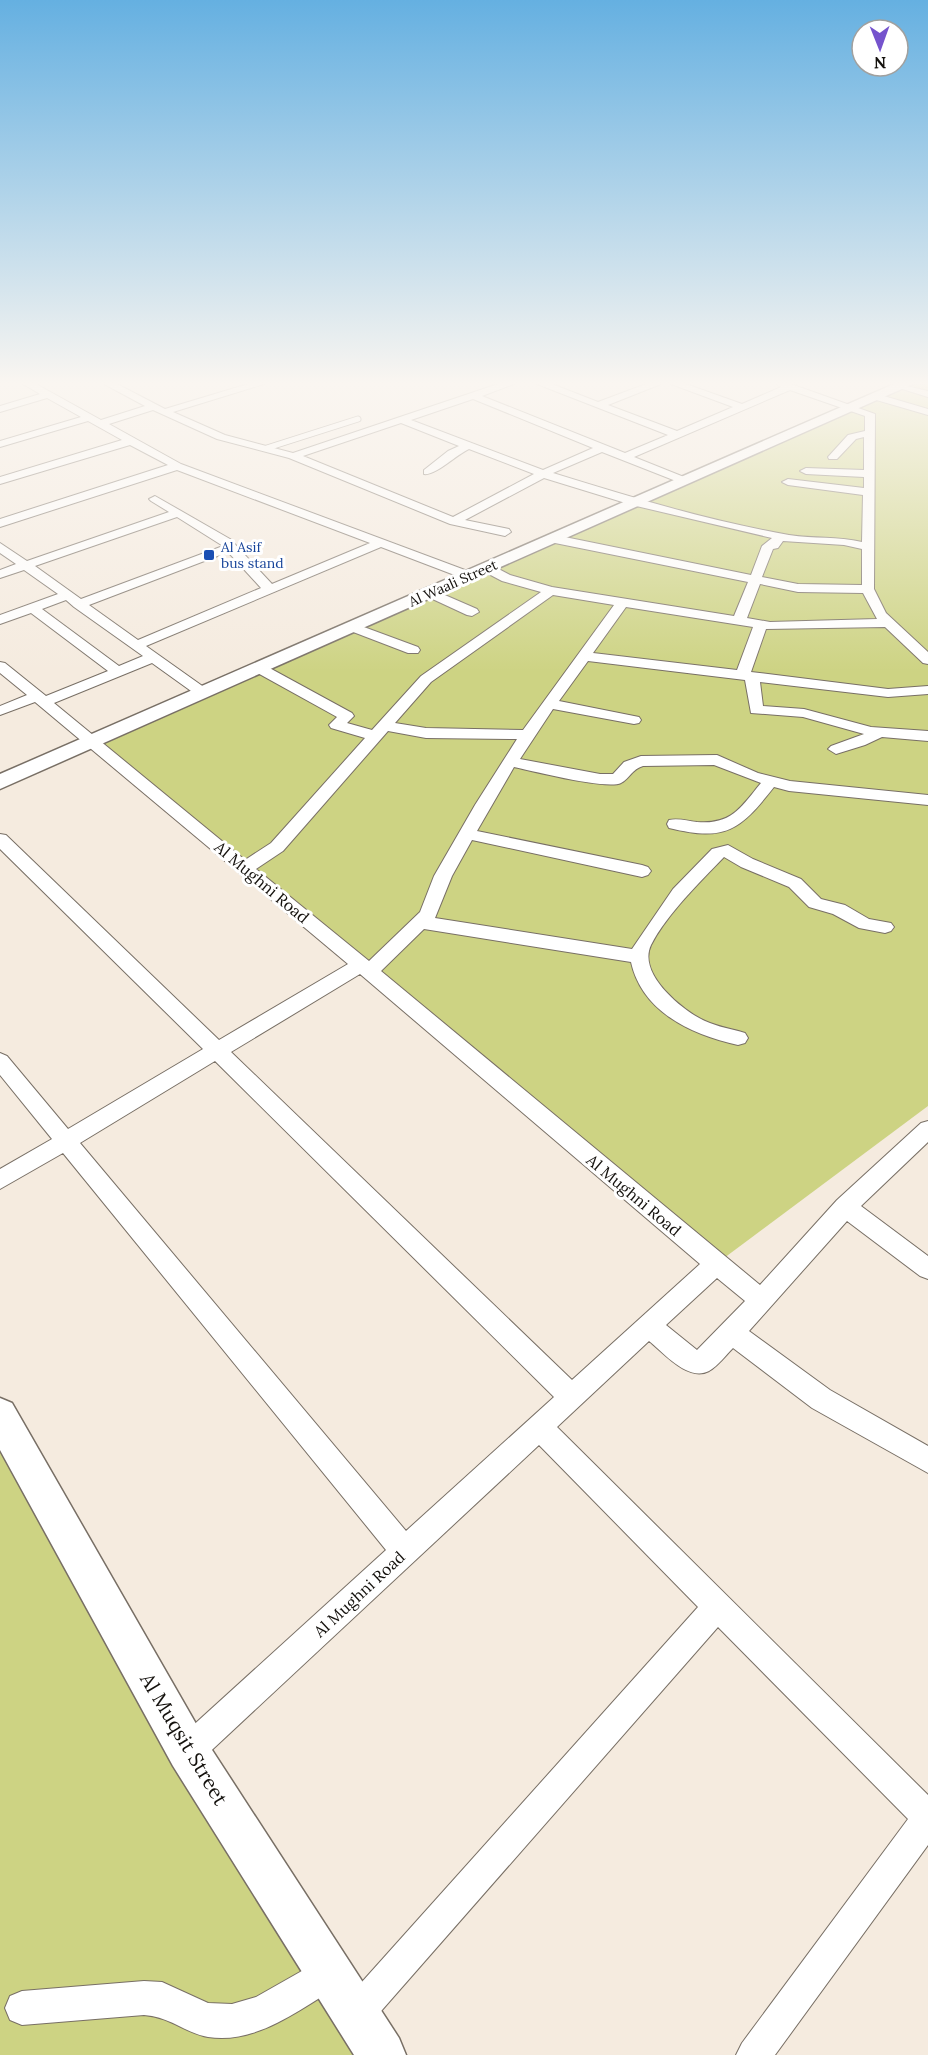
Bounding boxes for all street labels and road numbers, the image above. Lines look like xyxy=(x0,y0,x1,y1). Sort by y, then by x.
street label: Al Waali Street xyxy=(405,555,501,611)
street label: Al Mughni Road xyxy=(210,836,314,928)
street label: Al Mughni Road xyxy=(582,1149,686,1241)
street label: Al Mughni Road xyxy=(309,1546,409,1642)
street label: Al Muqsit Street xyxy=(135,1667,234,1810)

